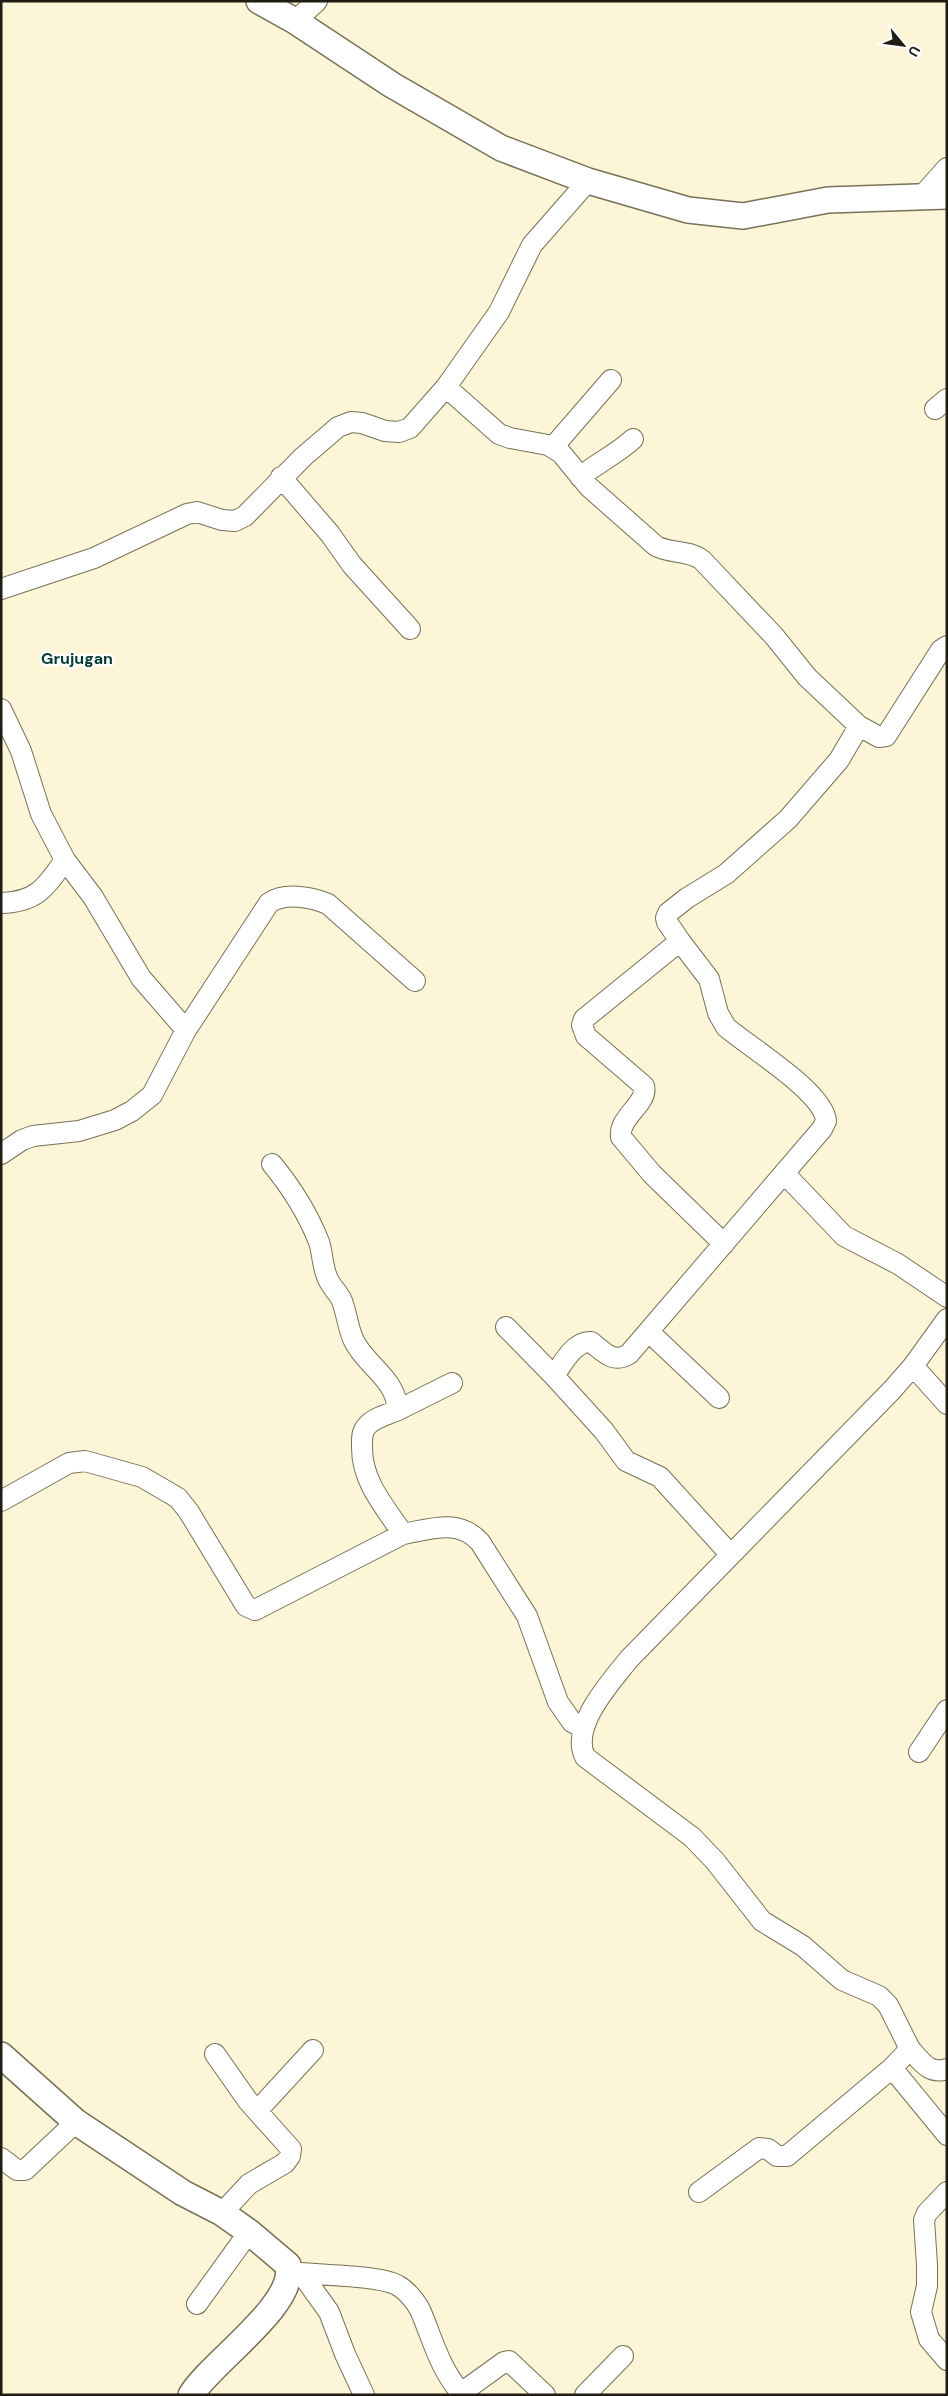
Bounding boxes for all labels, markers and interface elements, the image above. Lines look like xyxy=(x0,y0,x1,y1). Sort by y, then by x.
north arrow xyxy=(878,20,928,70)
text: U xyxy=(904,43,925,60)
district label: Grujugan xyxy=(41,648,113,669)

